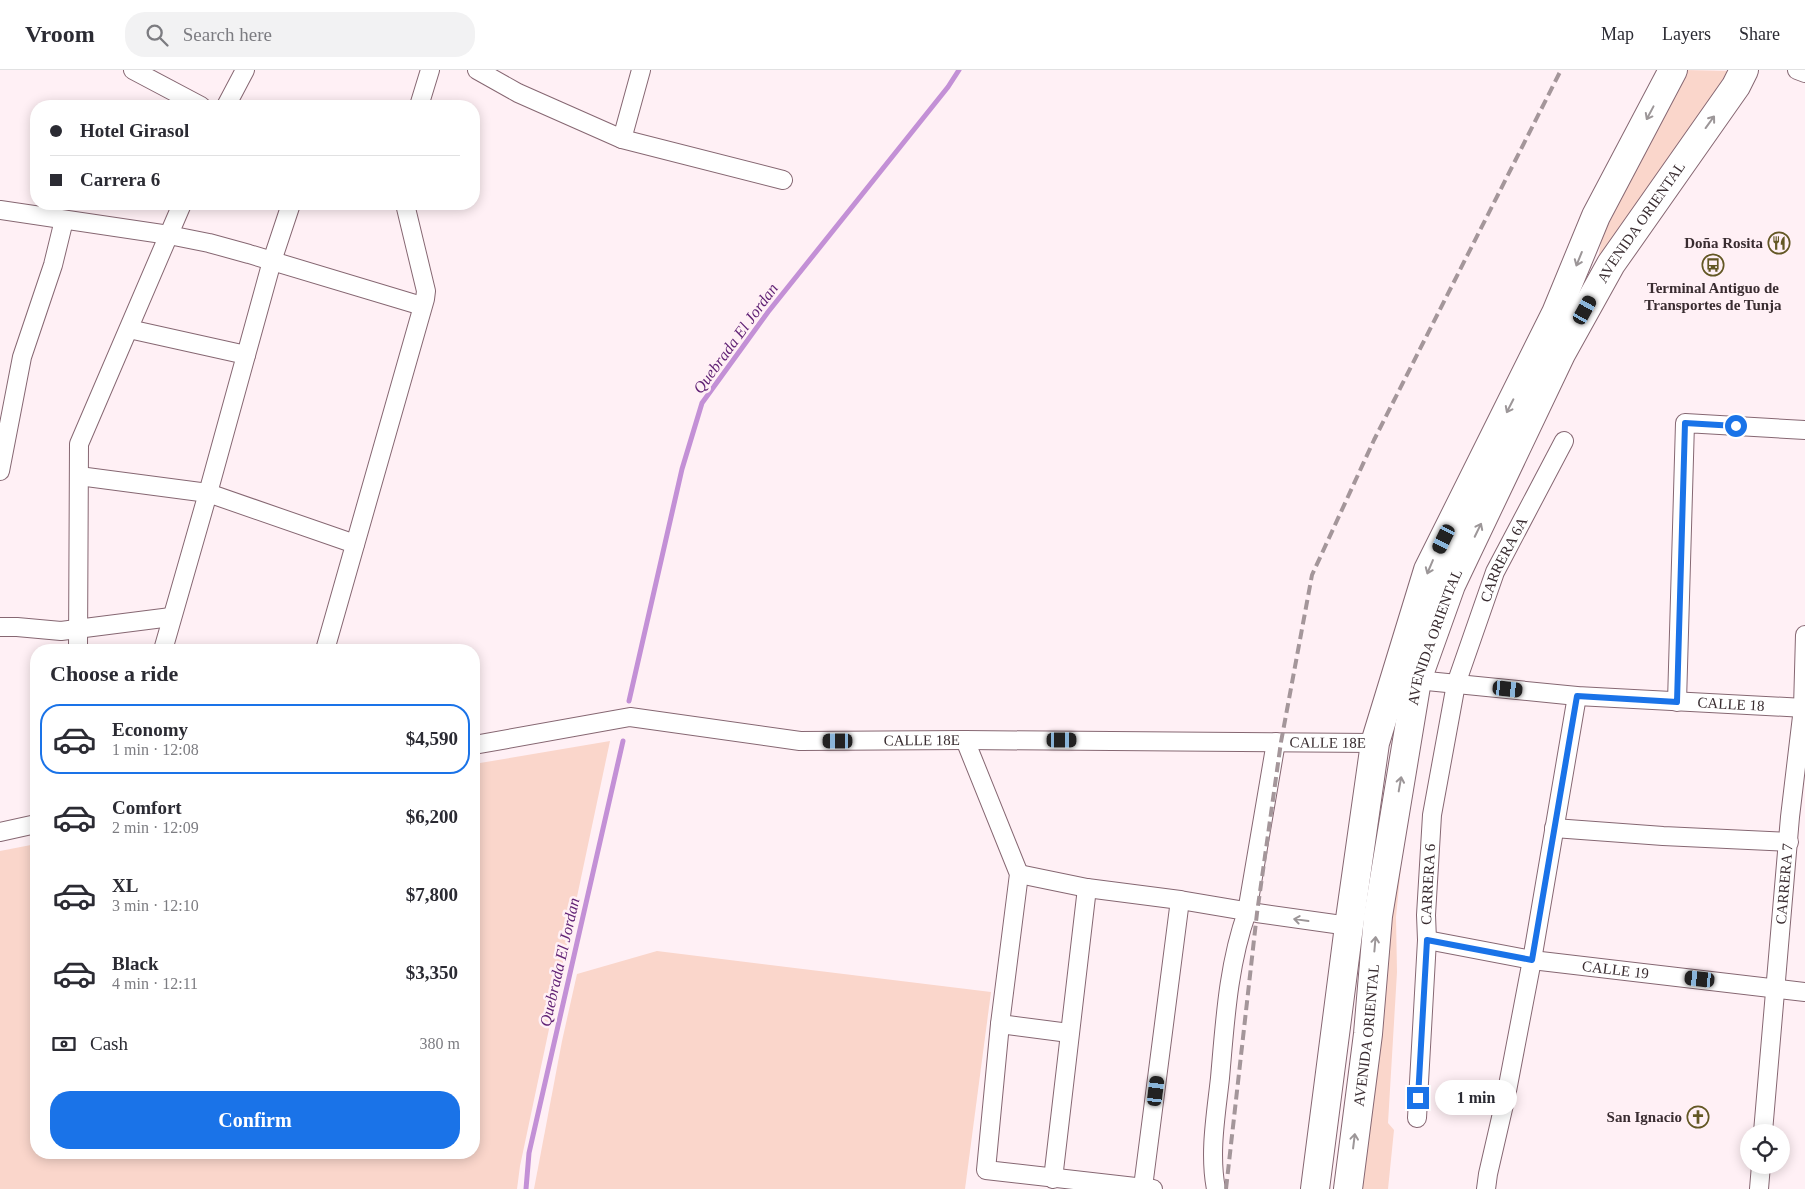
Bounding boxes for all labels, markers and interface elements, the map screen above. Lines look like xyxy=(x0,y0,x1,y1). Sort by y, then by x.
search box xyxy=(125,12,475,57)
text: Vroom xyxy=(25,21,95,47)
icon: search xyxy=(143,21,171,49)
text: Search here xyxy=(183,24,272,45)
text: Map xyxy=(1601,24,1634,44)
text: Layers xyxy=(1662,24,1711,44)
text: Share xyxy=(1739,24,1780,44)
one-way arrow xyxy=(1645,105,1654,120)
one-way arrow xyxy=(1705,116,1716,129)
text: Hotel Girasol xyxy=(80,120,189,141)
street label: AVENIDA ORIENTAL xyxy=(1594,159,1688,286)
text: Carrera 6 xyxy=(80,169,160,190)
restaurant icon: Doña Rosita xyxy=(1767,231,1791,255)
place label: Doña Rosita xyxy=(1684,235,1763,251)
one-way arrow xyxy=(1573,251,1583,266)
bus stop icon: Terminal Antiguo de Transportes de Tunja xyxy=(1701,253,1725,277)
water label: Quebrada El Jordan xyxy=(690,280,781,397)
place label: Terminal Antiguo de Transportes de Tunja xyxy=(1644,280,1782,313)
car xyxy=(1571,293,1598,327)
one-way arrow xyxy=(1505,398,1515,413)
route start xyxy=(1725,415,1747,437)
street label: CARRERA 6A xyxy=(1477,514,1531,604)
car xyxy=(1430,522,1457,556)
one-way arrow xyxy=(1473,523,1483,538)
one-way arrow xyxy=(1425,559,1435,574)
street label: AVENIDA ORIENTAL xyxy=(1405,566,1465,706)
text: Choose a ride xyxy=(50,661,178,686)
car xyxy=(1492,680,1523,698)
street label: CALLE 18 xyxy=(1697,694,1765,714)
icon: car xyxy=(52,717,97,762)
text: Economy xyxy=(112,719,188,740)
text: $4,590 xyxy=(406,728,458,749)
street label: CALLE 18E xyxy=(884,732,960,748)
car xyxy=(1047,733,1077,748)
car xyxy=(823,734,853,749)
street label: CALLE 18E xyxy=(1290,734,1366,751)
text: 1 min · 12:08 xyxy=(112,741,199,758)
one-way arrow xyxy=(1395,776,1405,792)
icon: car xyxy=(52,795,97,840)
text: Comfort xyxy=(112,797,182,818)
text: $6,200 xyxy=(406,806,458,827)
text: 2 min · 12:09 xyxy=(112,819,199,836)
street label: CARRERA 7 xyxy=(1773,842,1796,925)
street label: CARRERA 6 xyxy=(1418,843,1438,925)
icon: car xyxy=(52,873,97,918)
text: XL xyxy=(112,875,138,896)
text: $7,800 xyxy=(406,884,458,905)
water label: Quebrada El Jordan xyxy=(536,896,583,1028)
text: 3 min · 12:10 xyxy=(112,897,199,914)
one-way arrow xyxy=(1293,914,1309,924)
one-way arrow xyxy=(1370,937,1379,953)
icon: car xyxy=(52,951,97,996)
text: Black xyxy=(112,953,158,974)
street label: CALLE 19 xyxy=(1581,958,1650,982)
text: $3,350 xyxy=(406,962,458,983)
street label: AVENIDA ORIENTAL xyxy=(1351,963,1382,1107)
car xyxy=(1684,970,1715,988)
text: 4 min · 12:11 xyxy=(112,975,198,992)
icon: cash xyxy=(50,1030,78,1058)
text: Cash xyxy=(90,1033,128,1054)
text: 380 m xyxy=(420,1035,460,1052)
car xyxy=(1146,1075,1165,1107)
callout: 1 min xyxy=(1436,1080,1518,1116)
route end xyxy=(1407,1087,1429,1109)
text: 1 min xyxy=(1457,1089,1495,1106)
button: Confirm xyxy=(50,1091,460,1149)
church icon: San Ignacio xyxy=(1686,1105,1710,1129)
place label: San Ignacio xyxy=(1607,1109,1682,1125)
map controls xyxy=(1740,1124,1790,1174)
button: locate xyxy=(1740,1124,1790,1174)
one-way arrow xyxy=(1349,1133,1359,1149)

